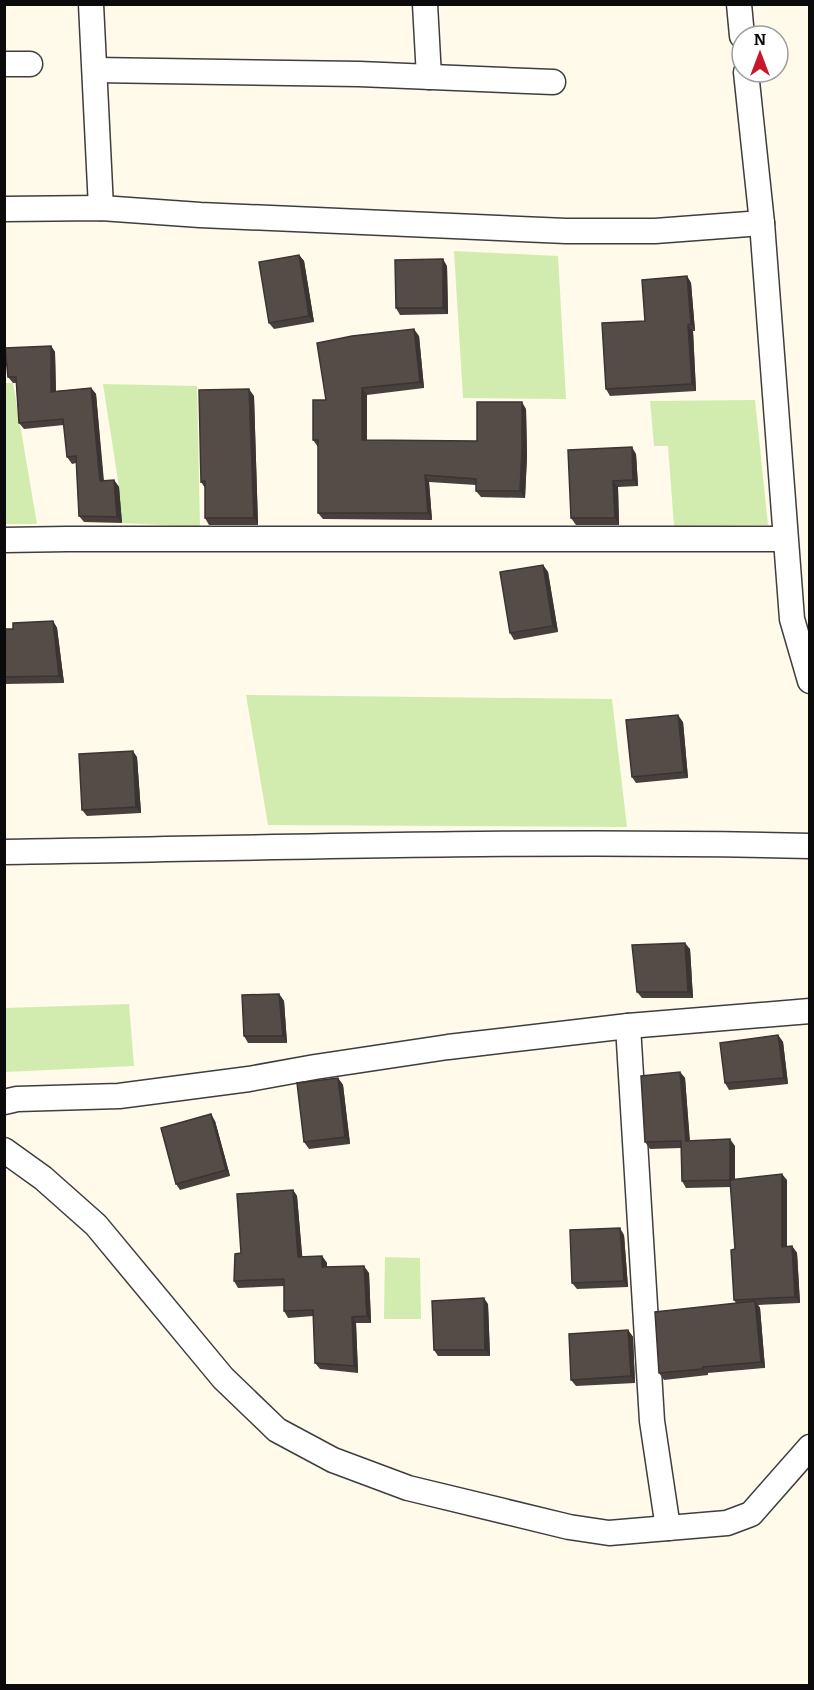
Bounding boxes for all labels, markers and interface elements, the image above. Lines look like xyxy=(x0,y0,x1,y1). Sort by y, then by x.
north arrow xyxy=(730,24,790,84)
text: N xyxy=(754,30,766,49)

